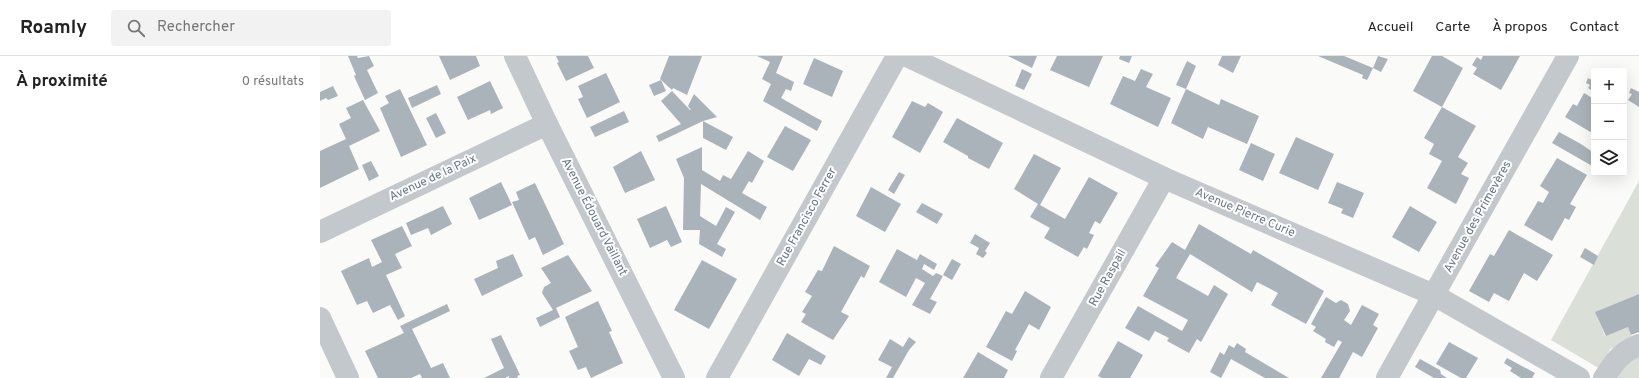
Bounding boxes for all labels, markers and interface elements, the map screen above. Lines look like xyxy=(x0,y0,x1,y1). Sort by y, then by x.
search box xyxy=(111,10,391,46)
text: Roamly xyxy=(20,16,87,40)
icon: search xyxy=(125,17,147,39)
text: Rechercher xyxy=(157,18,235,37)
text: Accueil xyxy=(1367,19,1413,36)
text: Carte xyxy=(1435,19,1470,36)
text: À propos xyxy=(1492,19,1548,36)
text: Contact xyxy=(1570,19,1619,36)
map controls xyxy=(1591,68,1627,176)
button: + xyxy=(1591,68,1627,104)
text: À proximité xyxy=(16,71,108,93)
text: 0 résultats xyxy=(242,74,304,90)
button: − xyxy=(1591,104,1627,140)
button: layers xyxy=(1591,140,1627,176)
street label: Avenue de la Paix xyxy=(387,151,479,205)
street label: Avenue Édouard Vaillant xyxy=(557,155,631,279)
street label: Avenue des Primevères xyxy=(1441,158,1515,276)
street label: Rue Francisco Ferrer xyxy=(773,165,841,269)
street label: Avenue Pierre Curie xyxy=(1193,185,1297,241)
street label: Rue Raspail xyxy=(1086,247,1130,309)

